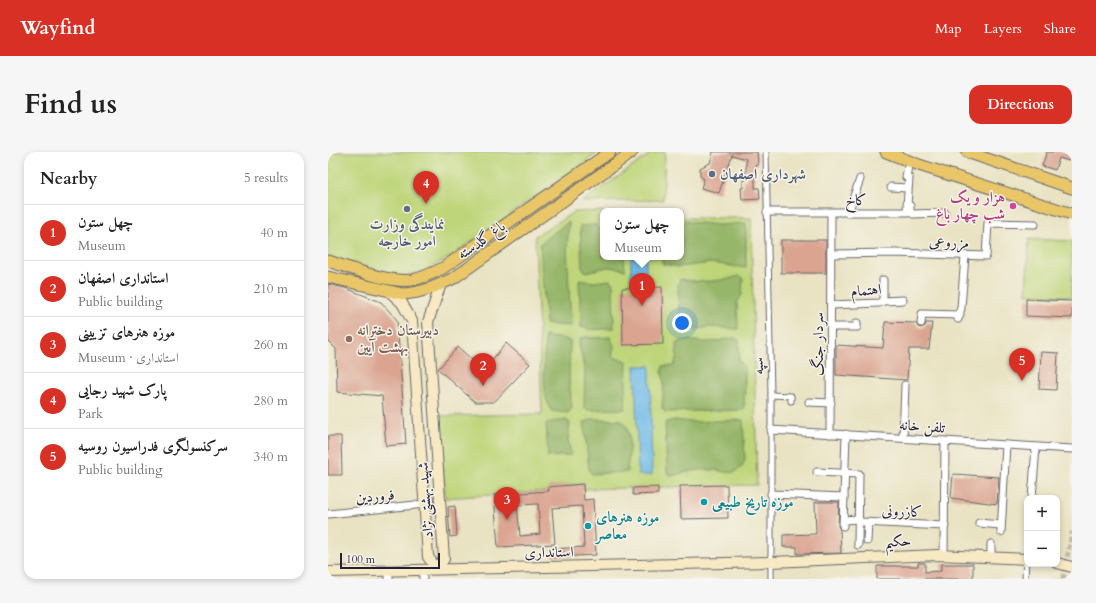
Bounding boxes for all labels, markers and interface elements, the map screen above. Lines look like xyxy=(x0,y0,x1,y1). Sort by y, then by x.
text: Wayfind xyxy=(20,15,95,41)
text: Map xyxy=(935,19,962,38)
text: Layers xyxy=(984,19,1022,38)
text: Share xyxy=(1044,19,1076,38)
text: Find us xyxy=(24,85,117,123)
button: Directions xyxy=(969,85,1072,124)
place label: شهرداری اصفهان xyxy=(720,164,806,184)
text: Nearby xyxy=(40,167,97,190)
text: 5 results xyxy=(244,169,288,187)
marker: شهرداری اصفهان xyxy=(707,169,717,179)
pin: 4 xyxy=(413,171,439,204)
place label: هزار و یک شب چهار باغ xyxy=(936,187,1005,226)
street label: کاخ xyxy=(845,190,867,213)
marker: هزار و یک شب چهار باغ xyxy=(1008,201,1018,211)
marker: نمایندگی وزارت امور خارجه xyxy=(402,204,412,214)
popup xyxy=(600,208,684,260)
text: چهل ستون xyxy=(78,212,133,232)
place label: نمایندگی وزارت امور خارجه xyxy=(370,212,444,251)
text: چهل ستون xyxy=(614,214,670,234)
street label: باغ گلدسته xyxy=(453,216,511,266)
text: 1 xyxy=(50,224,56,242)
text: 40 m xyxy=(260,224,288,242)
street label: مزروعی xyxy=(928,231,970,254)
text: Museum xyxy=(78,237,126,255)
text: Museum xyxy=(614,239,662,257)
text: استانداری اصفهان xyxy=(78,268,169,288)
pin: 1 xyxy=(629,273,655,306)
street label: اهتمام xyxy=(850,279,883,304)
text: 2 xyxy=(50,280,56,298)
text: 210 m xyxy=(254,280,288,298)
text: Public building xyxy=(78,293,163,311)
street label: سردار جنگ xyxy=(808,312,828,376)
your location xyxy=(672,313,692,333)
place label: دبیرستان دخترانه بهشت آیین xyxy=(357,320,439,357)
text: موزه هنرهای تزیینی xyxy=(78,322,175,342)
marker: دبیرستان دخترانه بهشت آیین xyxy=(344,334,354,344)
text: 3 xyxy=(50,336,56,354)
text: 260 m xyxy=(254,336,288,354)
pin: 5 xyxy=(1009,348,1035,381)
text: Museum · استانداری xyxy=(78,349,179,367)
pin: 2 xyxy=(470,353,496,386)
street label: سپه xyxy=(748,357,768,375)
text: پارک شهید رجایی xyxy=(78,380,166,400)
text: 4 xyxy=(50,392,56,410)
text: 280 m xyxy=(254,392,288,410)
text: Park xyxy=(78,405,103,423)
street label: تلفن خانه xyxy=(898,414,946,438)
text: سرکنسولگری فدراسیون روسیه xyxy=(78,436,228,456)
text: 5 xyxy=(50,448,56,466)
text: 340 m xyxy=(254,448,288,466)
text: Public building xyxy=(78,461,163,479)
street label: شهید بهشتی نژاد xyxy=(412,461,439,539)
street label: فروردین xyxy=(355,484,395,508)
pin: 3 xyxy=(494,487,520,520)
place label: موزه تاریخ طبیعی xyxy=(712,492,794,515)
map controls xyxy=(1024,495,1060,567)
button: + xyxy=(1024,495,1060,531)
marker: موزه تاریخ طبیعی xyxy=(699,497,709,507)
street label: کازرونی xyxy=(881,500,923,522)
place label: موزه هنرهای معاصر xyxy=(594,507,659,545)
marker: موزه هنرهای معاصر xyxy=(583,521,593,531)
street label: حکیم xyxy=(885,531,912,556)
button: − xyxy=(1024,531,1060,567)
street label: استانداری xyxy=(524,542,574,562)
scale bar xyxy=(340,551,440,570)
text: 100 m xyxy=(346,552,375,567)

